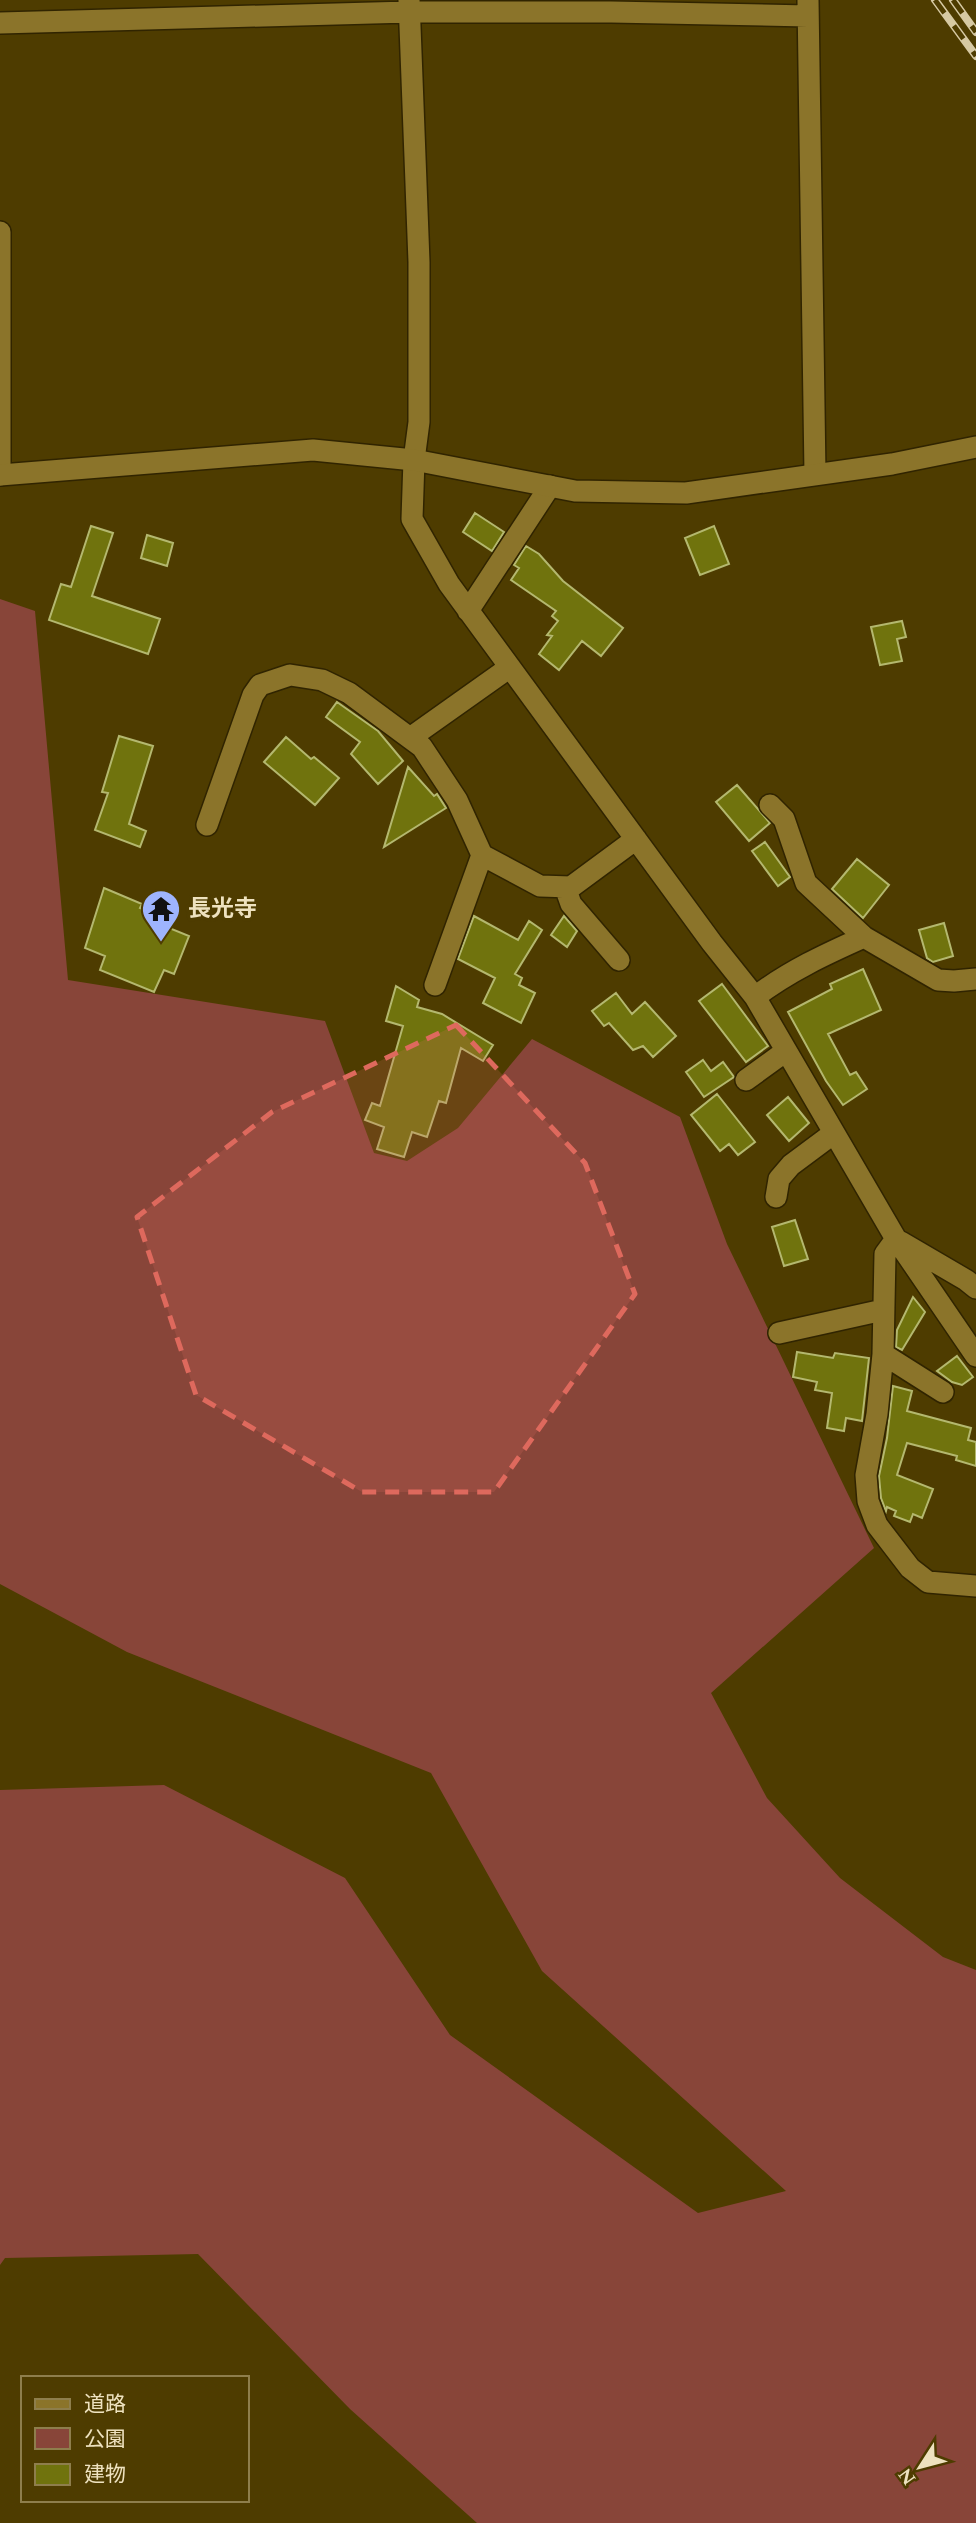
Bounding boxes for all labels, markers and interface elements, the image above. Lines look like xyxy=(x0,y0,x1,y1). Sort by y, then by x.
temple icon: 長光寺 xyxy=(140,888,182,943)
place label: 長光寺 xyxy=(188,892,257,927)
legend xyxy=(21,2376,248,2502)
text: 道路 xyxy=(84,2389,126,2421)
text: 公園 xyxy=(84,2424,126,2456)
north arrow xyxy=(885,2432,955,2502)
text: 建物 xyxy=(84,2459,126,2491)
text: N xyxy=(891,2461,924,2491)

